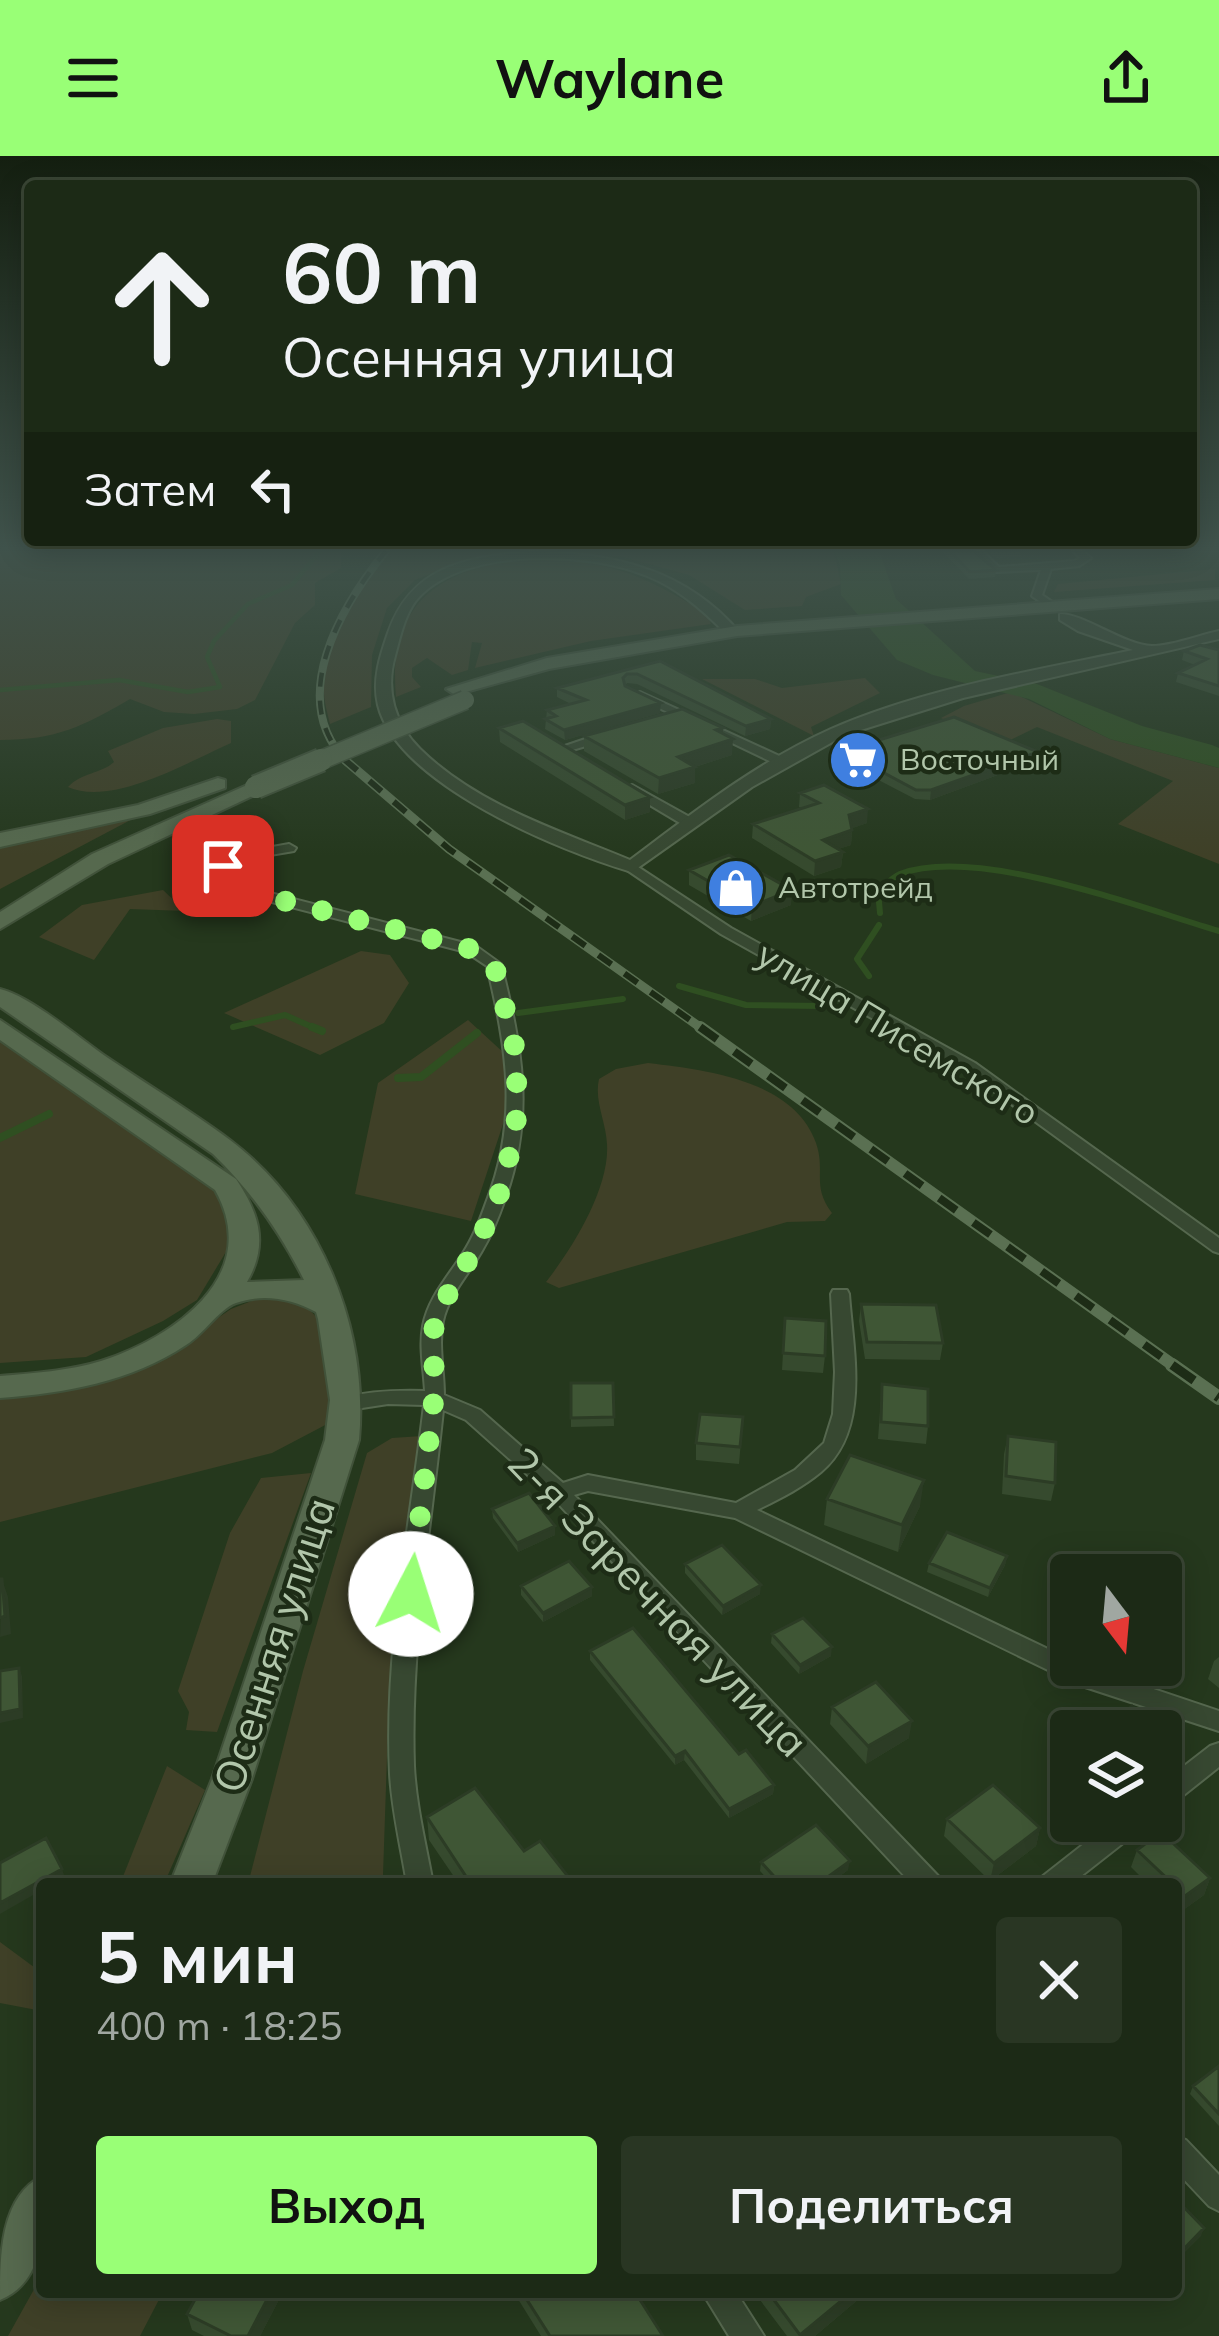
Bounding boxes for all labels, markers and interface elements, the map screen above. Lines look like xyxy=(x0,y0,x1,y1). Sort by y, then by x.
text: Waylane xyxy=(495,44,724,112)
icon: menu xyxy=(60,45,126,111)
icon: share xyxy=(1093,45,1159,111)
text: 60 m xyxy=(282,219,481,324)
icon: ahead xyxy=(84,228,240,384)
text: Осенняя улица xyxy=(282,323,676,391)
icon: left xyxy=(240,456,306,522)
text: Затем xyxy=(84,461,216,517)
supermarket icon: Восточный xyxy=(827,729,889,791)
place label: Восточный xyxy=(900,740,1059,778)
pin xyxy=(172,815,274,917)
icon: arrive xyxy=(190,833,256,899)
shop icon: Автотрейд xyxy=(705,857,767,919)
place label: Автотрейд xyxy=(778,868,933,906)
street label: улица Писемского xyxy=(749,931,1047,1135)
street label: 2-я Заречная улица xyxy=(497,1436,820,1767)
street label: Осенняя улица xyxy=(201,1491,346,1799)
position arrow xyxy=(348,1531,474,1657)
north arrow xyxy=(1050,1554,1182,1686)
map controls xyxy=(1050,1554,1182,1842)
button: layers xyxy=(1050,1710,1182,1842)
text: 5 мин xyxy=(96,1911,298,2001)
button: close xyxy=(996,1917,1122,2043)
text: 400 m · 18:25 xyxy=(96,2001,342,2050)
button: Выход xyxy=(96,2136,597,2274)
button: Поделиться xyxy=(621,2136,1122,2274)

